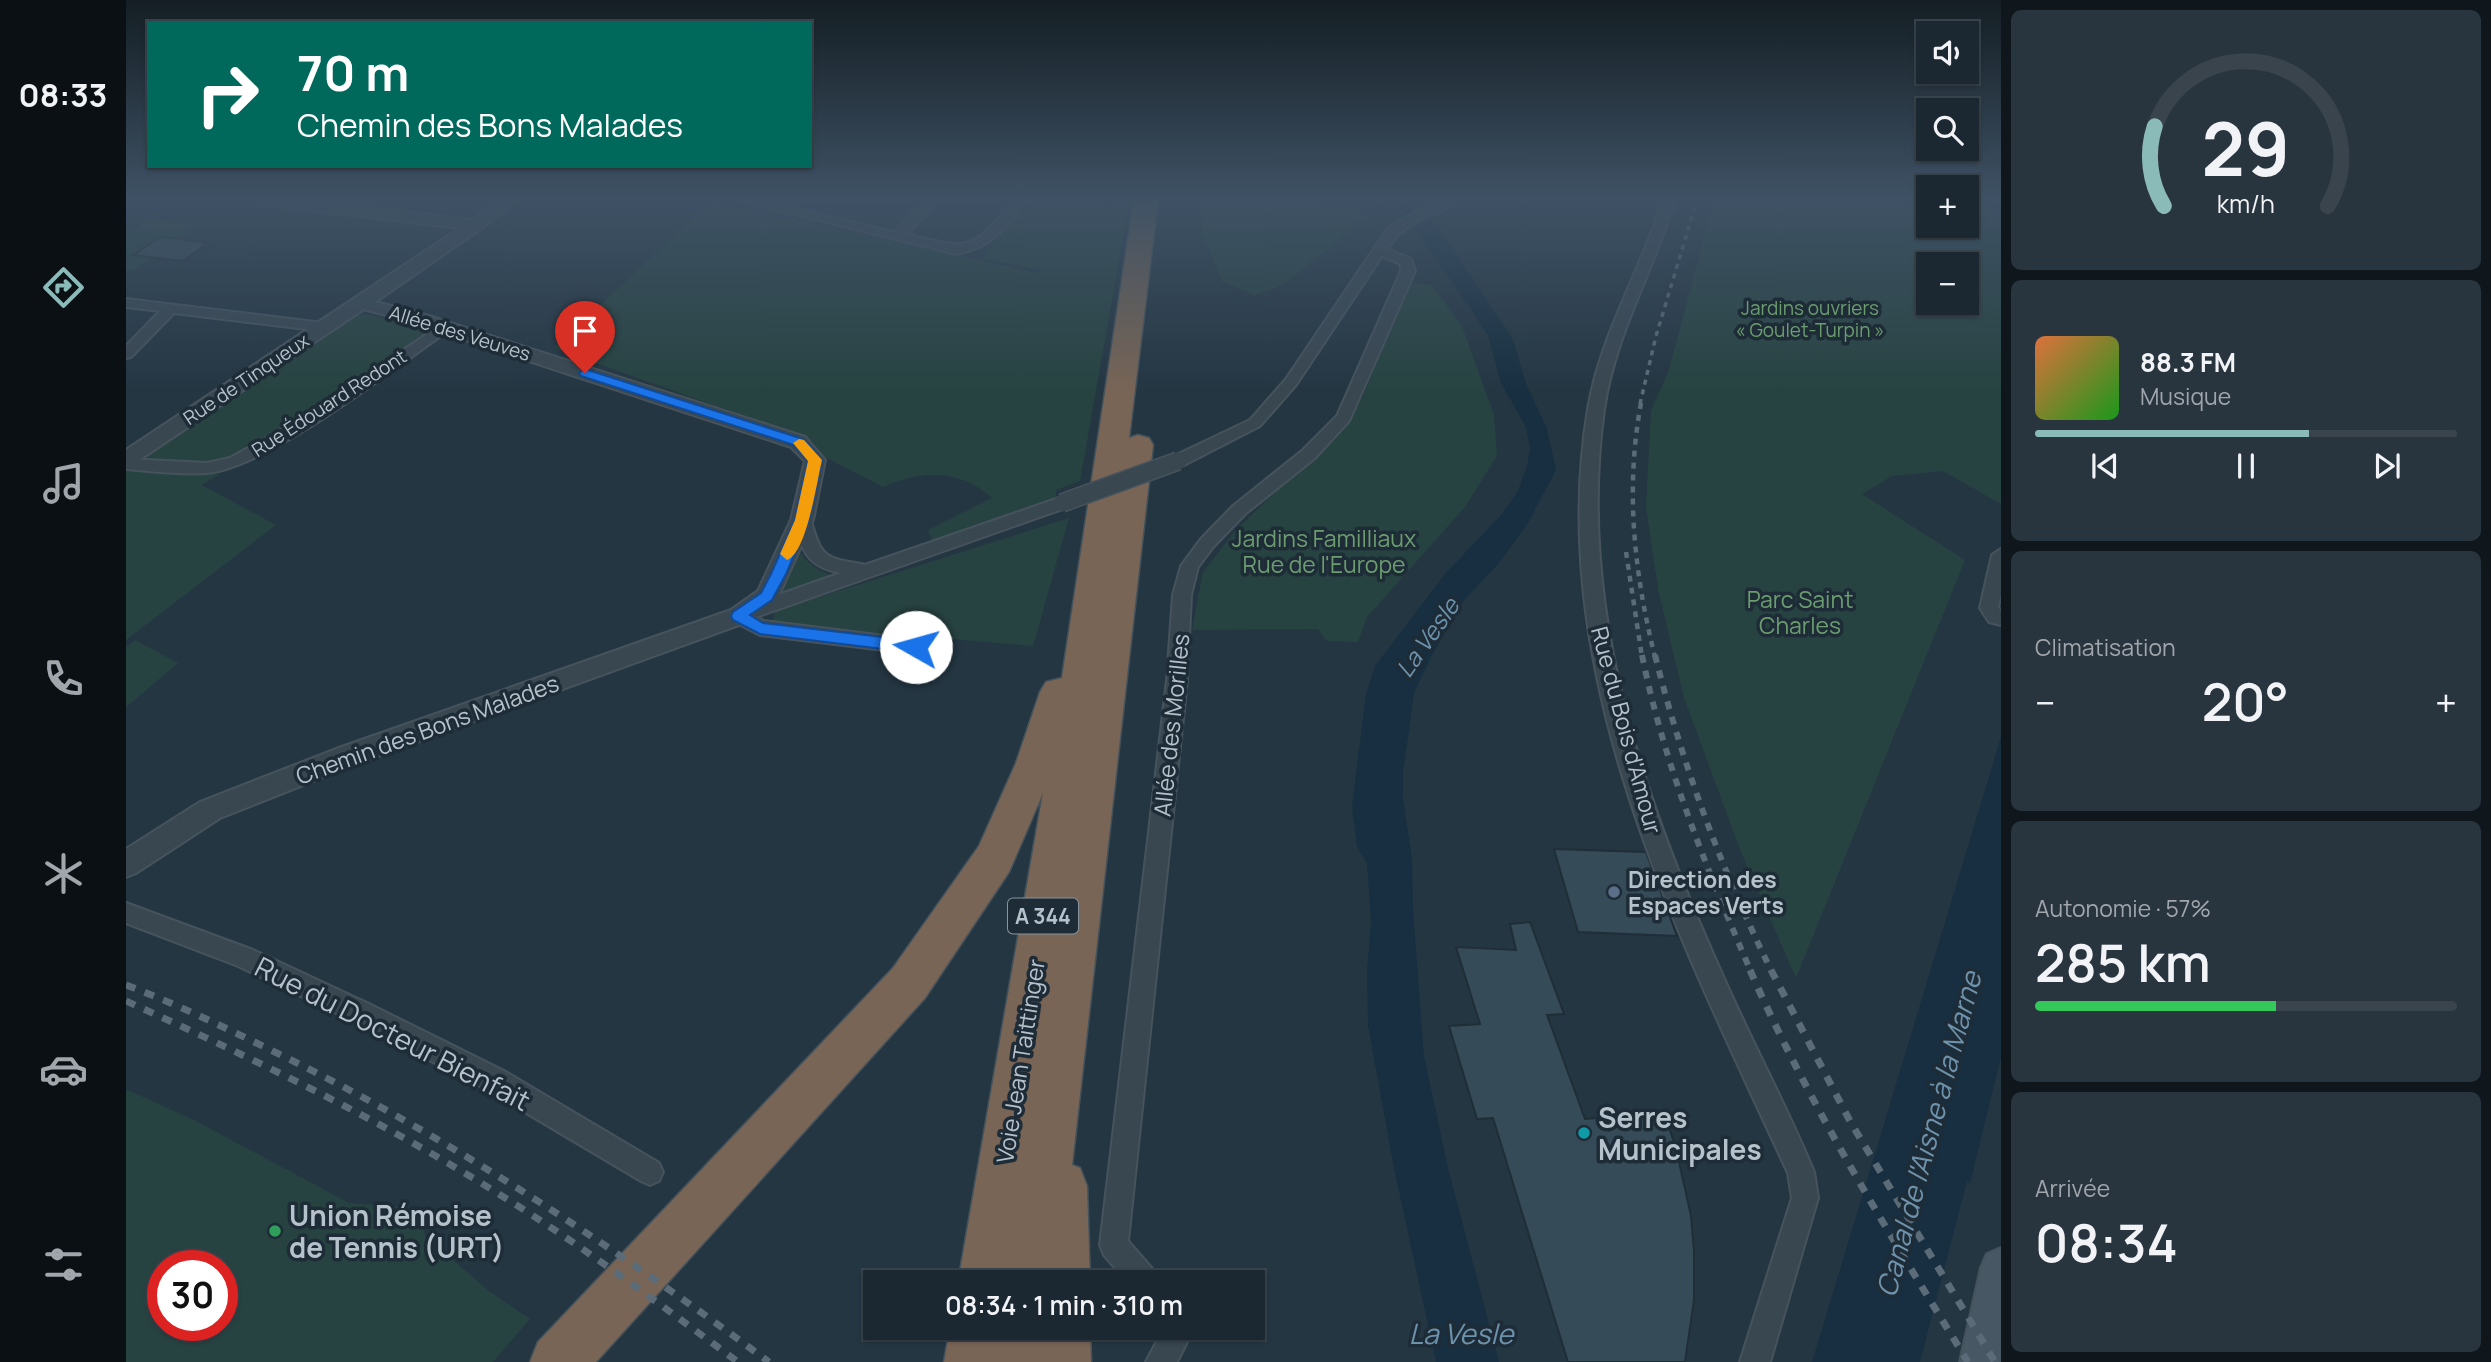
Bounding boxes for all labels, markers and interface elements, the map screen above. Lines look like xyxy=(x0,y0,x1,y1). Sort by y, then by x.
map controls xyxy=(1916,21,1979,315)
button: sound xyxy=(1916,21,1979,84)
text: 70 m xyxy=(297,39,409,106)
icon: right xyxy=(182,49,273,140)
text: 08:33 xyxy=(19,73,107,117)
button: search xyxy=(1916,98,1979,161)
text: 29 xyxy=(2202,99,2290,199)
text: Chemin des Bons Malades xyxy=(297,103,683,147)
button: + xyxy=(1916,175,1979,238)
text: km/h xyxy=(2217,186,2275,221)
button: − xyxy=(1916,252,1979,315)
icon: directions xyxy=(39,263,88,312)
park label: Jardins ouvriers « Goulet-Turpin » xyxy=(1736,295,1884,343)
street label: Allée des Veuves xyxy=(386,299,534,367)
pin xyxy=(555,301,615,373)
icon: arrive xyxy=(566,312,604,350)
street label: Rue de Tinqueux xyxy=(178,327,314,431)
street label: Rue Édouard Redont xyxy=(247,343,411,463)
text: 88.3 FM xyxy=(2140,344,2236,380)
text: Musique xyxy=(2140,380,2231,412)
icon: previous xyxy=(2086,447,2124,485)
icon: pause xyxy=(2227,447,2265,485)
icon: next xyxy=(2368,447,2406,485)
icon: music xyxy=(39,459,88,508)
park label: Jardins Familliaux Rue de l'Europe xyxy=(1232,522,1416,580)
park label: Parc Saint Charles xyxy=(1747,583,1853,641)
water label: La Vesle xyxy=(1388,589,1467,683)
position arrow xyxy=(879,610,953,684)
street label: Rue du Bois d'Amour xyxy=(1584,623,1670,837)
text: Climatisation xyxy=(2035,631,2176,663)
street label: Allée des Morilles xyxy=(1146,632,1196,818)
icon: phone xyxy=(39,654,88,703)
text: 20° xyxy=(2202,666,2289,737)
street label: Chemin des Bons Malades xyxy=(291,667,563,791)
text: − xyxy=(2035,676,2056,728)
text: + xyxy=(2435,676,2457,728)
icon: climate xyxy=(39,849,88,898)
place label: Direction des Espaces Verts xyxy=(1628,863,1784,921)
marker: Direction des Espaces Verts xyxy=(1606,884,1622,900)
text: Autonomie · 57% xyxy=(2035,892,2211,924)
road number: A 344 xyxy=(1008,898,1078,934)
text: 285 km xyxy=(2035,927,2211,998)
street label: Rue du Docteur Bienfait xyxy=(249,947,537,1119)
street label: Voie Jean Taittinger xyxy=(988,957,1052,1165)
water label: Canal de l'Aisne à la Marne xyxy=(1866,966,1990,1301)
icon: car xyxy=(39,1045,88,1094)
place label: Serres Municipales xyxy=(1598,1098,1762,1168)
marker: Serres Municipales xyxy=(1576,1125,1592,1141)
text: Arrivée xyxy=(2035,1172,2110,1204)
place label: Union Rémoise de Tennis (URT) xyxy=(289,1196,505,1266)
text: 08:34 xyxy=(2035,1207,2178,1278)
marker: Union Rémoise de Tennis (URT) xyxy=(267,1223,283,1239)
icon: filters xyxy=(39,1240,88,1289)
speed limit sign: 30 xyxy=(147,1250,238,1341)
text: 08:34 · 1 min · 310 m xyxy=(945,1287,1183,1323)
water label: La Vesle xyxy=(1409,1314,1515,1352)

